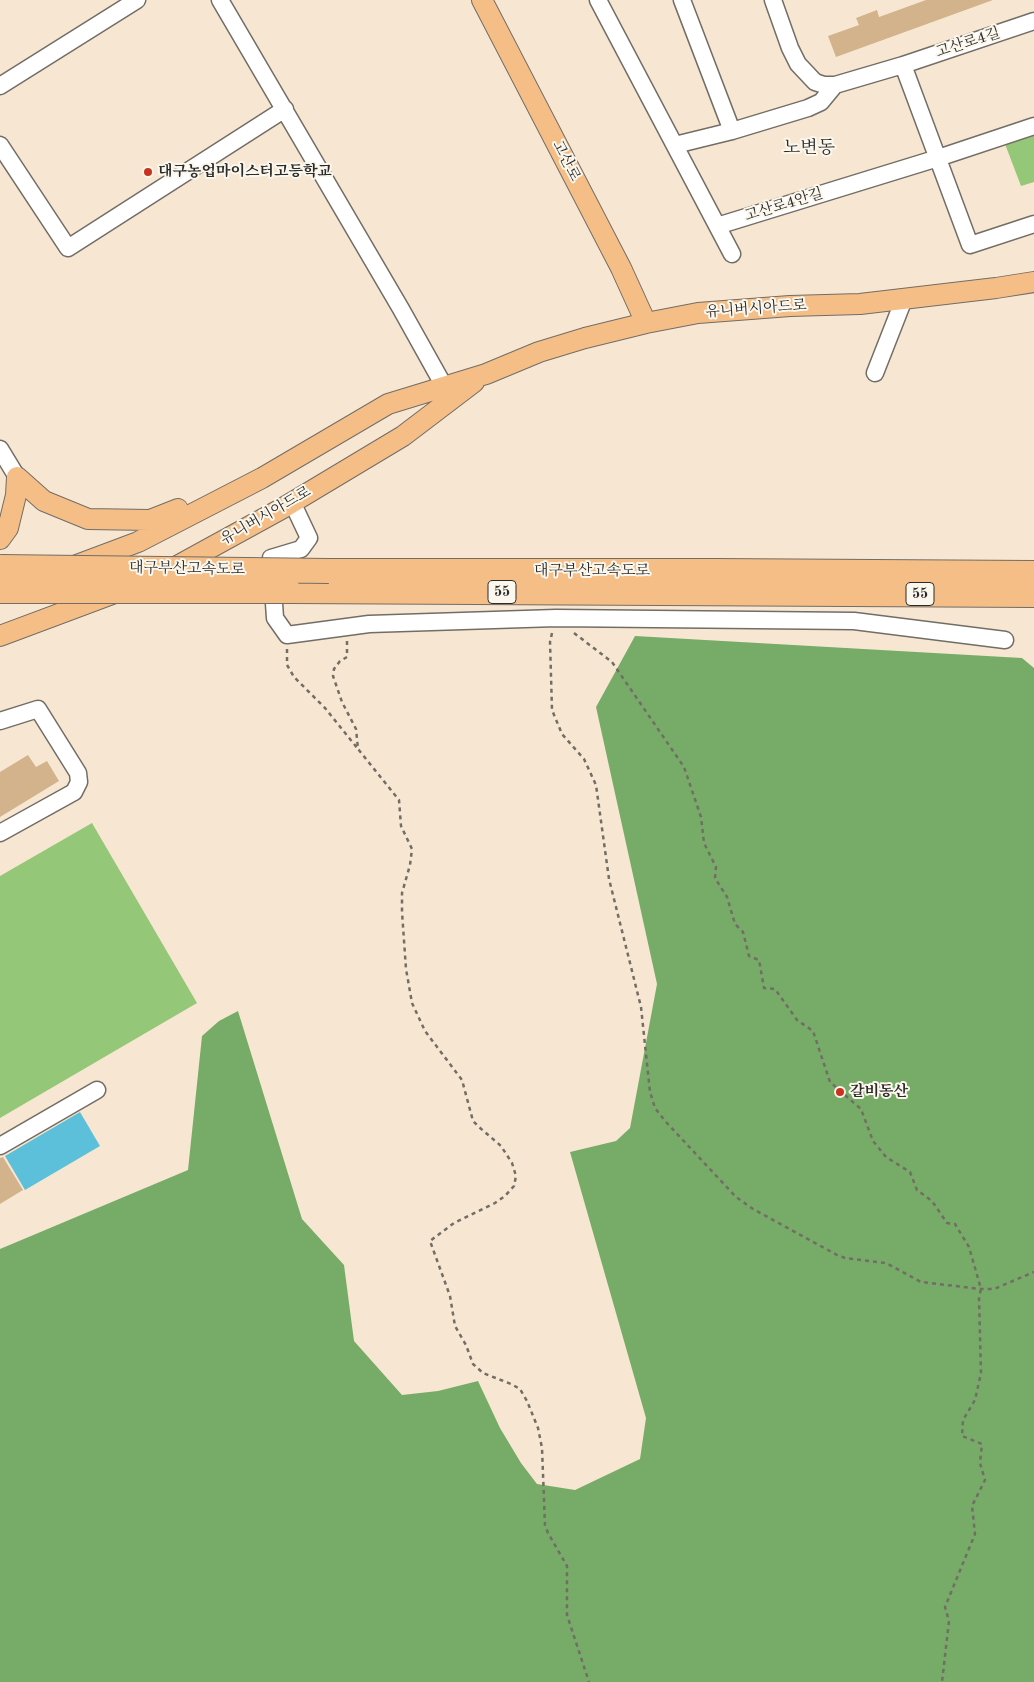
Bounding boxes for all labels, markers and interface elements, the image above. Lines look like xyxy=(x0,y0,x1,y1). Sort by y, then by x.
street label: 고산로4길 xyxy=(934,24,1002,62)
district label: 노변동 xyxy=(783,137,835,159)
street label: 고산로 xyxy=(548,138,584,184)
place label: 대구농업마이스터고등학교 xyxy=(158,163,332,181)
marker: 대구농업마이스터고등학교 xyxy=(142,166,154,178)
street label: 고산로4안길 xyxy=(743,185,825,225)
street label: 유니버시아드로 xyxy=(705,296,807,322)
street label: 유니버시아드로 xyxy=(218,483,314,549)
street label: 대구부산고속도로 xyxy=(129,559,245,579)
street label: 대구부산고속도로 xyxy=(534,562,650,580)
road number: 55 xyxy=(488,580,516,604)
road number: 55 xyxy=(906,582,934,606)
place label: 갈비동산 xyxy=(850,1083,908,1101)
marker: 갈비동산 xyxy=(834,1086,846,1098)

